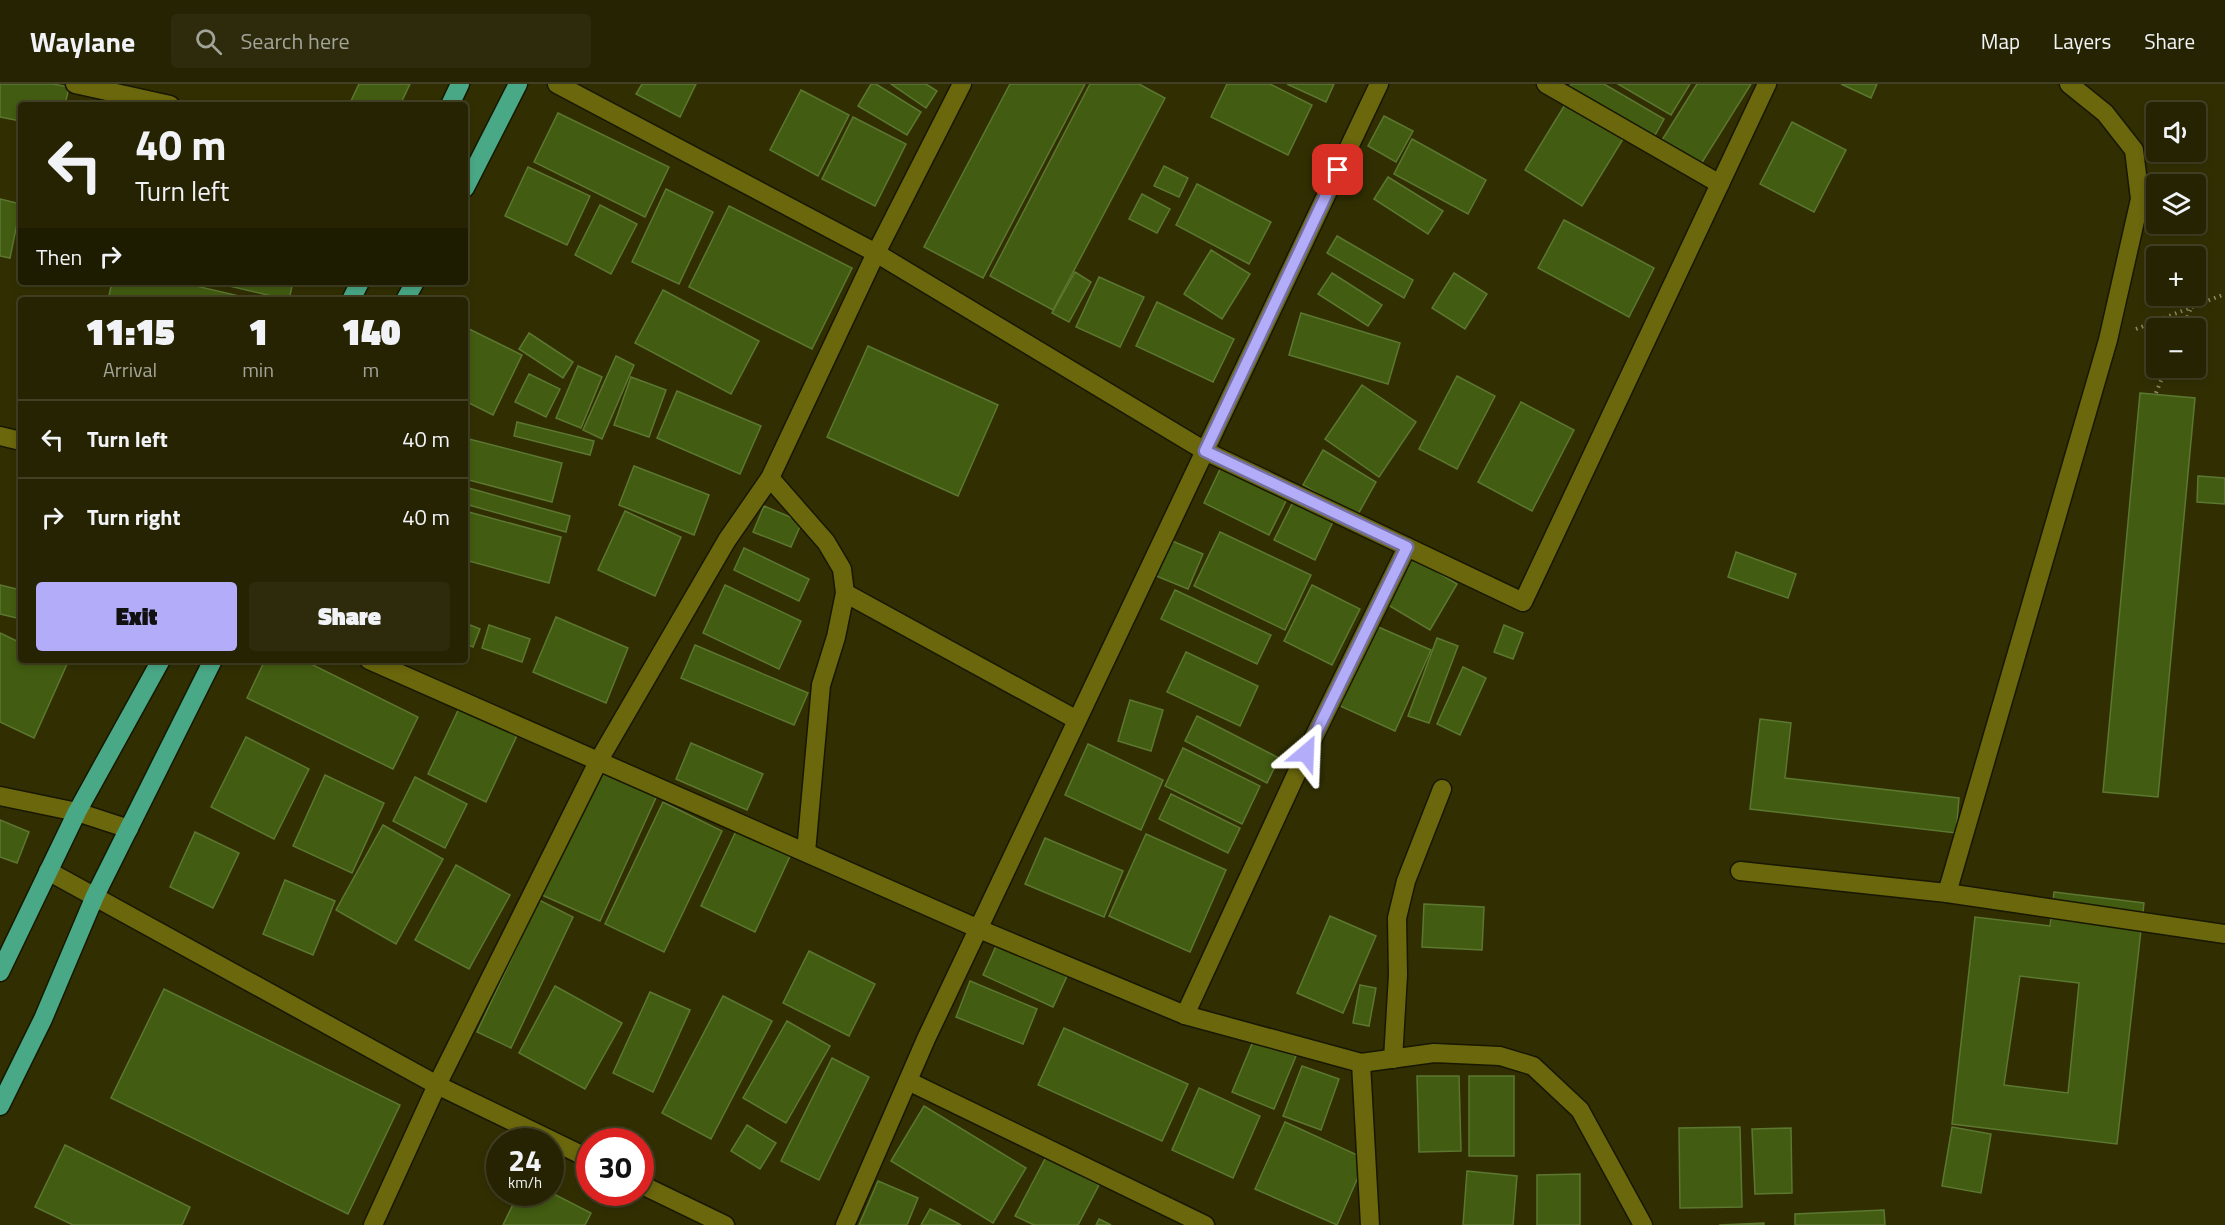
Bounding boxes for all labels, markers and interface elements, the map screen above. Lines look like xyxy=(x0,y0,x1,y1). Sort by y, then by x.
search box xyxy=(171,14,591,68)
text: Waylane xyxy=(30,20,135,63)
text: Search here xyxy=(240,24,350,58)
icon: search xyxy=(192,25,225,58)
text: Map xyxy=(1981,25,2020,57)
text: Layers xyxy=(2053,25,2111,57)
text: Share xyxy=(2144,25,2195,57)
map controls xyxy=(2146,102,2206,378)
button: sound xyxy=(2146,102,2206,162)
text: 40 m xyxy=(135,112,227,176)
icon: left xyxy=(36,126,114,204)
pin xyxy=(1312,144,1363,195)
icon: arrive xyxy=(1321,153,1354,186)
text: Turn left xyxy=(135,170,229,211)
button: layers xyxy=(2146,174,2206,234)
text: Then xyxy=(36,240,82,274)
icon: right xyxy=(94,240,127,273)
button: + xyxy=(2146,246,2206,306)
text: 11:15 xyxy=(85,304,175,359)
text: 1 xyxy=(248,304,268,359)
text: 140 xyxy=(341,304,401,359)
button: − xyxy=(2146,318,2206,378)
text: Arrival xyxy=(103,354,157,385)
text: min xyxy=(242,354,274,385)
text: m xyxy=(363,354,379,385)
text: Turn left xyxy=(87,422,168,456)
text: 40 m xyxy=(402,422,450,456)
icon: left xyxy=(36,423,69,456)
text: Turn right xyxy=(87,500,181,534)
text: 40 m xyxy=(402,500,450,534)
icon: right xyxy=(36,501,69,534)
button: Exit xyxy=(36,582,237,651)
button: Share xyxy=(249,582,450,651)
position arrow xyxy=(1274,721,1338,785)
speed limit sign: 30 xyxy=(576,1128,654,1206)
text: 24 xyxy=(508,1137,542,1183)
text: km/h xyxy=(508,1171,542,1194)

